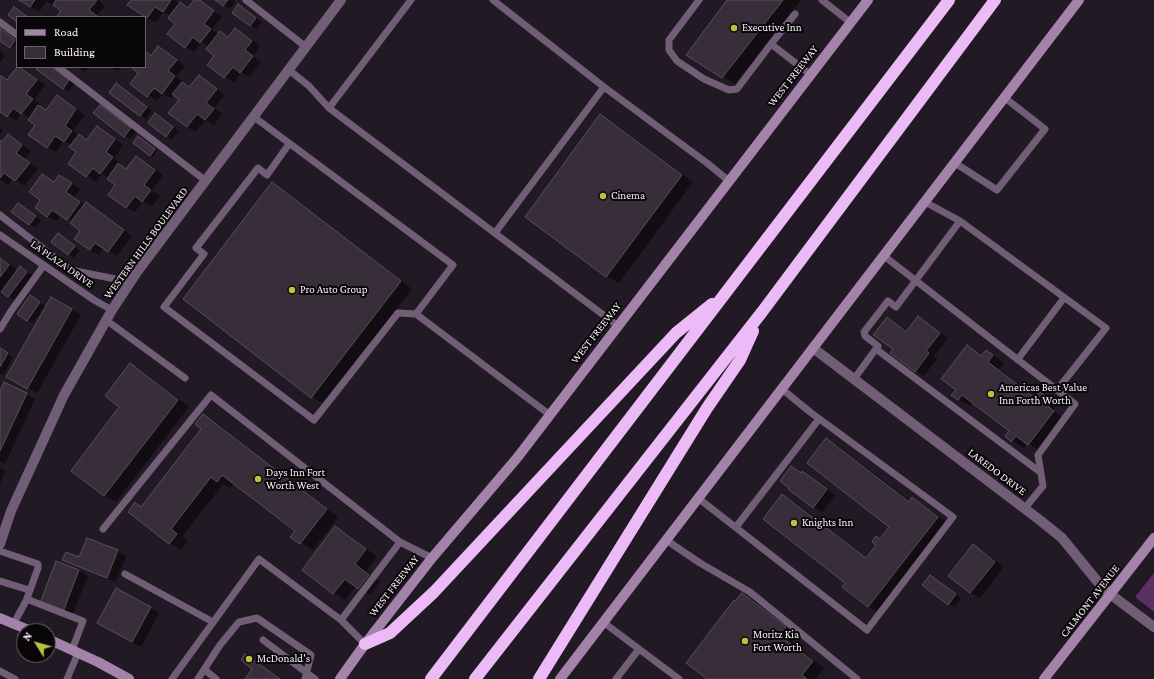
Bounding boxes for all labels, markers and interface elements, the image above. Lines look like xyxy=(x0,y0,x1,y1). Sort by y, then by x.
legend xyxy=(16,16,146,68)
place label: Executive Inn xyxy=(742,21,802,35)
marker: Executive Inn xyxy=(729,23,739,33)
text: Road xyxy=(54,25,78,39)
street label: WEST FREEWAY xyxy=(765,43,821,109)
text: Building xyxy=(54,45,95,59)
street label: WESTERN HILLS BOULEVARD xyxy=(101,185,191,301)
place label: Cinema xyxy=(611,189,645,203)
marker: Cinema xyxy=(598,191,608,201)
street label: LA PLAZA DRIVE xyxy=(28,237,96,291)
place label: Pro Auto Group xyxy=(300,283,367,297)
marker: Pro Auto Group xyxy=(287,285,297,295)
street label: WEST FREEWAY xyxy=(568,300,624,366)
place label: Americas Best Value Inn Forth Worth xyxy=(999,381,1087,407)
marker: Americas Best Value Inn Forth Worth xyxy=(986,389,996,399)
street label: LAREDO DRIVE xyxy=(965,446,1029,498)
place label: Days Inn Fort Worth West xyxy=(266,466,325,492)
marker: Days Inn Fort Worth West xyxy=(253,474,263,484)
place label: Knights Inn xyxy=(802,516,853,530)
marker: Knights Inn xyxy=(789,518,799,528)
street label: WEST FREEWAY xyxy=(366,553,422,619)
street label: CALMONT AVENUE xyxy=(1058,562,1122,640)
north arrow xyxy=(16,623,56,663)
place label: Moritz Kia Fort Worth xyxy=(753,628,802,654)
text: N xyxy=(20,630,34,643)
marker: Moritz Kia Fort Worth xyxy=(740,636,750,646)
place label: McDonald's xyxy=(257,652,310,666)
marker: McDonald's xyxy=(244,654,254,664)

